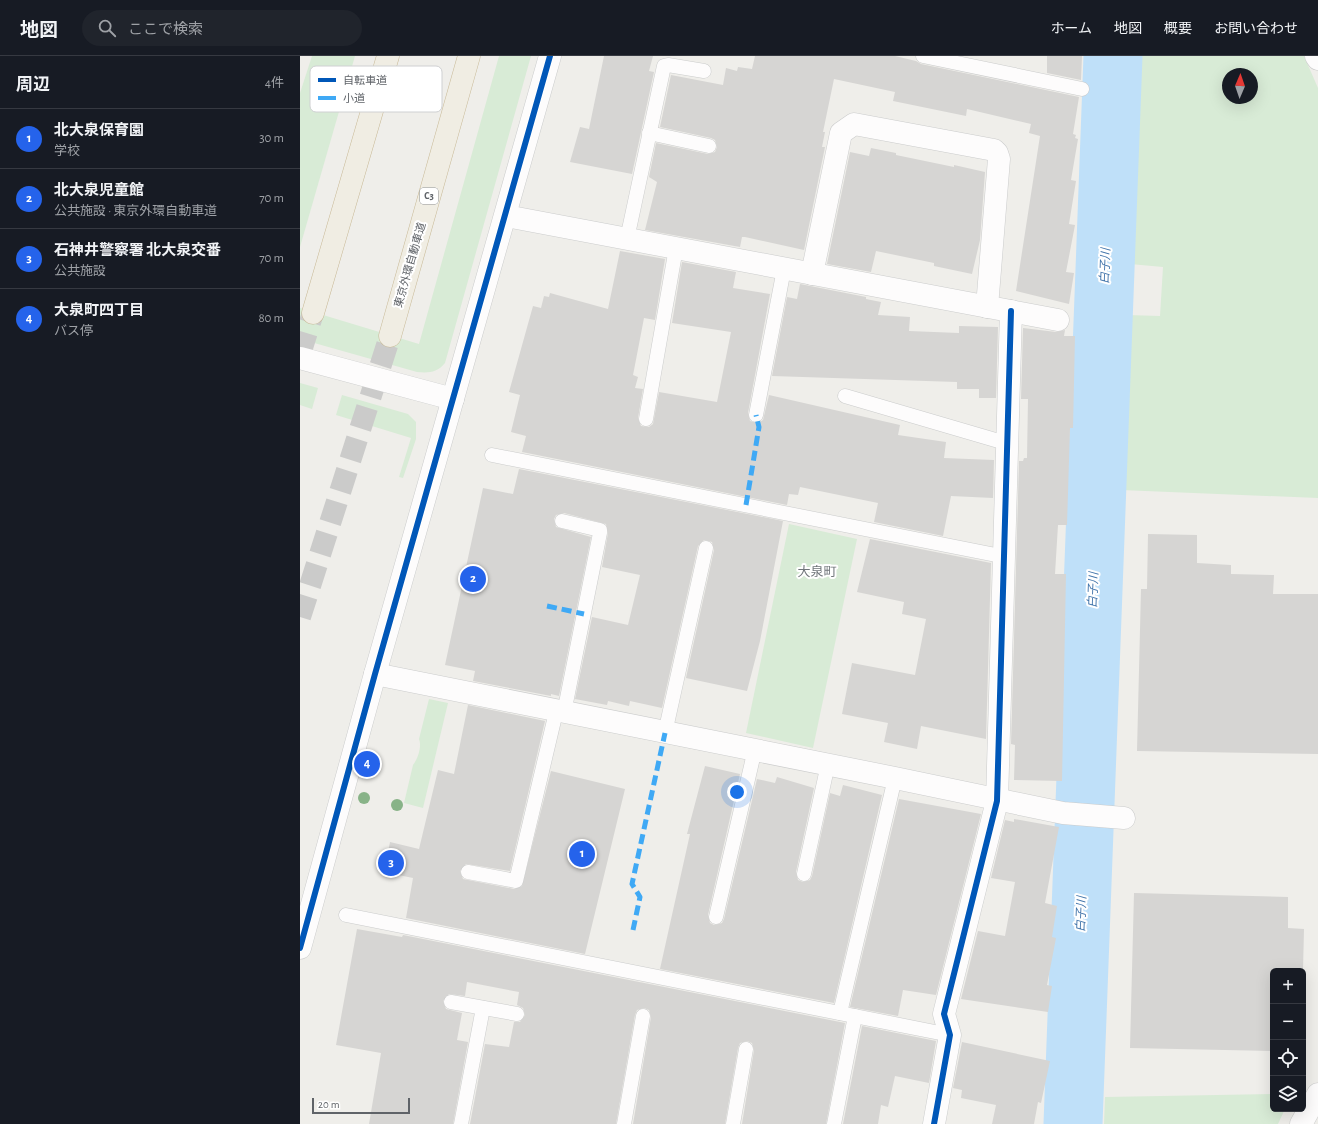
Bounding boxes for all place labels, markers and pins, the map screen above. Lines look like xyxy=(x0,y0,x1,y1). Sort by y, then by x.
pin: 2 xyxy=(460,564,486,594)
pin: 4 xyxy=(354,749,380,779)
pin: 1 xyxy=(569,839,595,869)
pin: 3 xyxy=(378,848,404,878)

